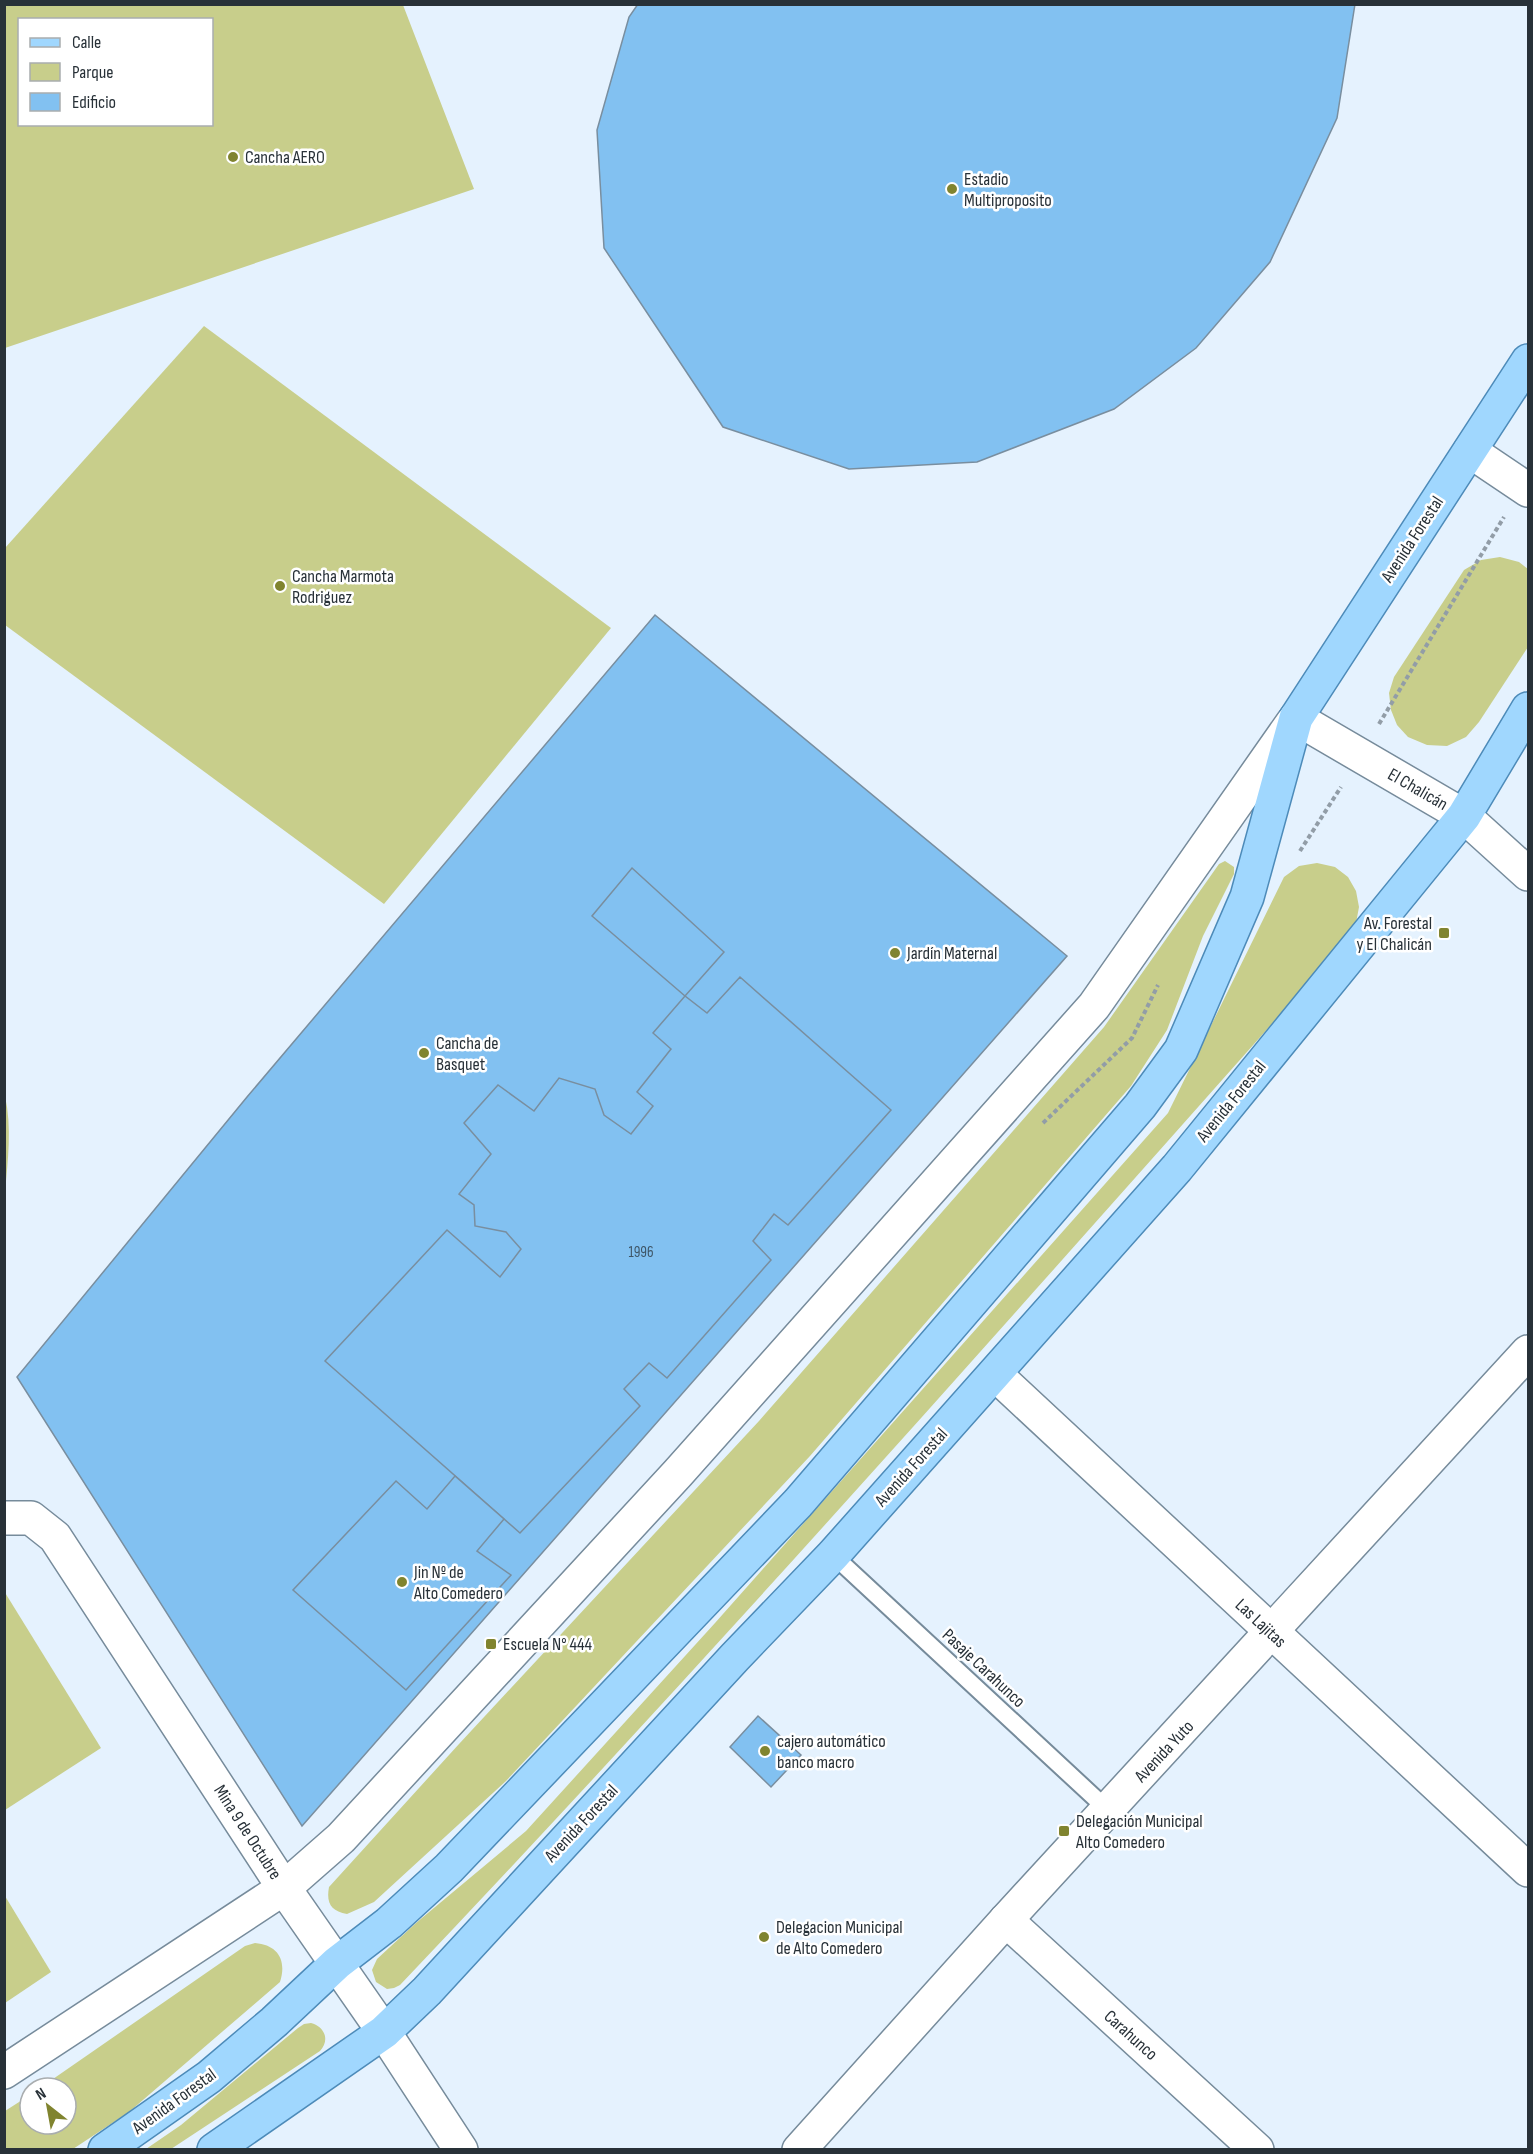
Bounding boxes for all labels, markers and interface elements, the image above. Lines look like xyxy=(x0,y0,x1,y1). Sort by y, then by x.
legend xyxy=(18,18,213,126)
text: Calle xyxy=(72,32,101,53)
text: Parque xyxy=(72,62,113,83)
text: Edificio xyxy=(72,92,116,113)
place label: Cancha AERO xyxy=(245,147,325,168)
marker: Cancha AERO xyxy=(226,150,240,164)
place label: Estadio Multiproposito xyxy=(964,169,1052,211)
marker: Estadio Multiproposito xyxy=(945,182,959,196)
street label: Avenida Forestal xyxy=(1376,492,1448,587)
place label: Cancha Marmota Rodriguez xyxy=(292,566,394,608)
marker: Cancha Marmota Rodriguez xyxy=(273,579,287,593)
street label: El Chalicán xyxy=(1384,764,1451,815)
place label: Av. Forestal y El Chalicán xyxy=(1357,913,1432,955)
marker: Av. Forestal y El Chalicán xyxy=(1437,926,1451,940)
place label: Jardín Maternal xyxy=(906,943,997,964)
marker: Jardín Maternal xyxy=(888,946,902,960)
place label: Cancha de Basquet xyxy=(436,1033,499,1075)
marker: Cancha de Basquet xyxy=(417,1046,431,1060)
street label: Avenida Forestal xyxy=(1192,1057,1270,1147)
house number: 1996 xyxy=(628,1243,654,1262)
street label: Avenida Forestal xyxy=(870,1424,952,1512)
place label: Jin Nº de Alto Comedero xyxy=(413,1562,503,1604)
marker: Jin Nº de Alto Comedero xyxy=(395,1575,409,1589)
street label: Las Lajitas xyxy=(1231,1595,1290,1652)
street label: Pasaje Carahunco xyxy=(938,1625,1029,1712)
place label: Escuela N° 444 xyxy=(503,1634,593,1655)
marker: Escuela N° 444 xyxy=(484,1637,498,1651)
street label: Avenida Yuto xyxy=(1130,1716,1198,1787)
place label: cajero automático banco macro xyxy=(777,1731,886,1773)
marker: cajero automático banco macro xyxy=(758,1744,772,1758)
street label: Avenida Forestal xyxy=(540,1780,623,1867)
street label: Mina 9 de Octubre xyxy=(209,1781,286,1884)
place label: Delegación Municipal Alto Comedero xyxy=(1075,1811,1203,1853)
marker: Delegación Municipal Alto Comedero xyxy=(1057,1824,1071,1838)
place label: Delegacion Municipal de Alto Comedero xyxy=(776,1917,903,1959)
marker: Delegacion Municipal de Alto Comedero xyxy=(757,1930,771,1944)
street label: Carahunco xyxy=(1100,2006,1162,2065)
street label: Avenida Forestal xyxy=(128,2064,220,2139)
north arrow xyxy=(18,2076,78,2136)
text: N xyxy=(32,2084,50,2105)

